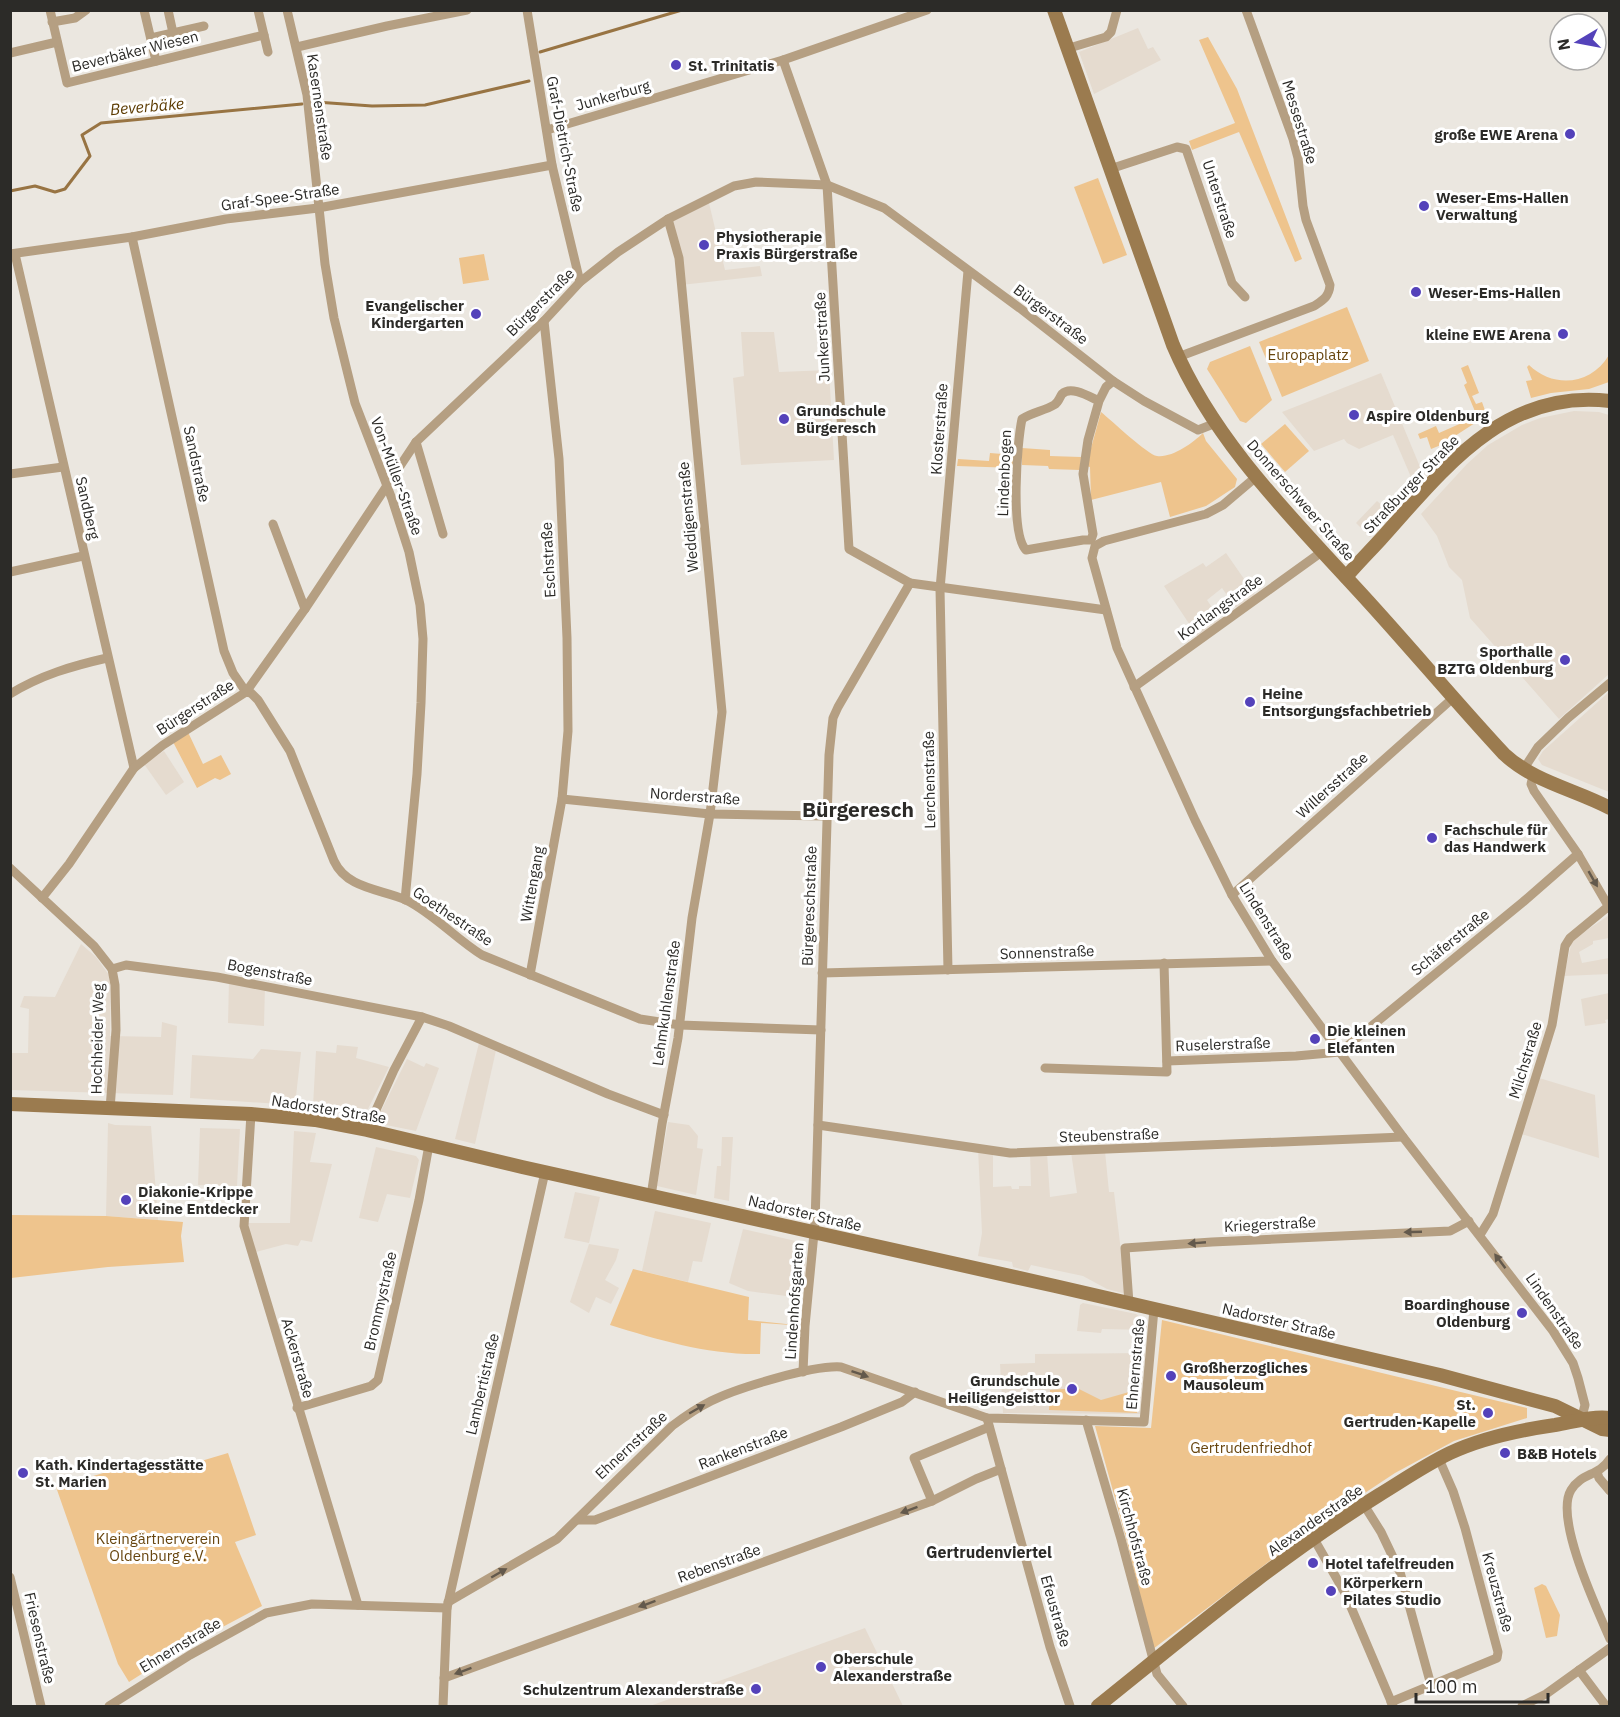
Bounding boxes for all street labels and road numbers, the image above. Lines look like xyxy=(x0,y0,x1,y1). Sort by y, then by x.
street label: Beverbäker Wiesen xyxy=(70,26,200,76)
street label: Kasernenstraße xyxy=(303,53,337,161)
street label: Graf-Dietrich-Straße xyxy=(542,74,588,214)
street label: Junkerburg xyxy=(574,75,652,115)
street label: Messestraße xyxy=(1278,78,1322,166)
street label: Unterstraße xyxy=(1198,157,1242,241)
street label: Graf-Spee-Straße xyxy=(220,179,340,215)
street label: Bürgerstraße xyxy=(502,264,578,340)
street label: Bürgerstraße xyxy=(1010,280,1092,348)
street label: Junkerstraße xyxy=(810,292,834,382)
street label: Klosterstraße xyxy=(926,382,952,476)
street label: Von-Müller-Straße xyxy=(367,414,427,538)
street label: Sandstraße xyxy=(180,424,214,504)
street label: Lindenbogen xyxy=(993,429,1015,517)
street label: Straßburger Straße xyxy=(1359,431,1463,537)
street label: Donnerschweer Straße xyxy=(1243,435,1359,565)
street label: Weddigenstraße xyxy=(674,461,702,573)
street label: Sandberg xyxy=(72,475,104,541)
street label: Eschstraße xyxy=(537,522,559,598)
street label: Kortlangstraße xyxy=(1174,570,1266,644)
street label: Bürgerstraße xyxy=(153,675,237,739)
street label: Lerchenstraße xyxy=(919,731,939,829)
street label: Willersstraße xyxy=(1292,748,1372,822)
street label: Norderstraße xyxy=(649,783,741,809)
street label: Wittengang xyxy=(516,845,548,923)
street label: Bürgereschstraße xyxy=(797,846,821,966)
street label: Lindenstraße xyxy=(1235,878,1299,964)
street label: Goethestraße xyxy=(409,882,497,950)
street label: Schäferstraße xyxy=(1407,905,1493,979)
street label: Lehmkuhlenstraße xyxy=(648,939,684,1067)
street label: Sonnenstraße xyxy=(999,941,1095,963)
street label: Bogenstraße xyxy=(226,954,314,990)
street label: Hochheider Weg xyxy=(87,983,107,1095)
street label: Milchstraße xyxy=(1504,1019,1546,1101)
street label: Ruselerstraße xyxy=(1175,1033,1271,1055)
street label: Nadorster Straße xyxy=(270,1091,388,1127)
street label: Steubenstraße xyxy=(1059,1124,1159,1146)
street label: Nadorster Straße xyxy=(746,1191,864,1235)
street label: Kriegerstraße xyxy=(1223,1212,1317,1236)
street label: Lindenhofsgarten xyxy=(780,1242,808,1360)
street label: Brommystraße xyxy=(359,1250,401,1352)
street label: Lindenstraße xyxy=(1522,1269,1588,1353)
street label: Nadorster Straße xyxy=(1220,1299,1338,1343)
street label: Ackerstraße xyxy=(278,1316,318,1400)
street label: Ehnernstraße xyxy=(1122,1317,1148,1411)
street label: Lambertistraße xyxy=(461,1331,503,1437)
street label: Ehnernstraße xyxy=(591,1407,671,1483)
street label: Rankenstraße xyxy=(696,1422,790,1474)
street label: Alexanderstraße xyxy=(1264,1480,1366,1560)
street label: Kirchhofstraße xyxy=(1113,1486,1157,1588)
street label: Rebenstraße xyxy=(675,1539,763,1587)
street label: Kreuzstraße xyxy=(1478,1550,1518,1634)
street label: Efeustraße xyxy=(1037,1573,1075,1649)
street label: Friesenstraße xyxy=(20,1590,60,1686)
street label: Ehnernstraße xyxy=(136,1613,224,1677)

